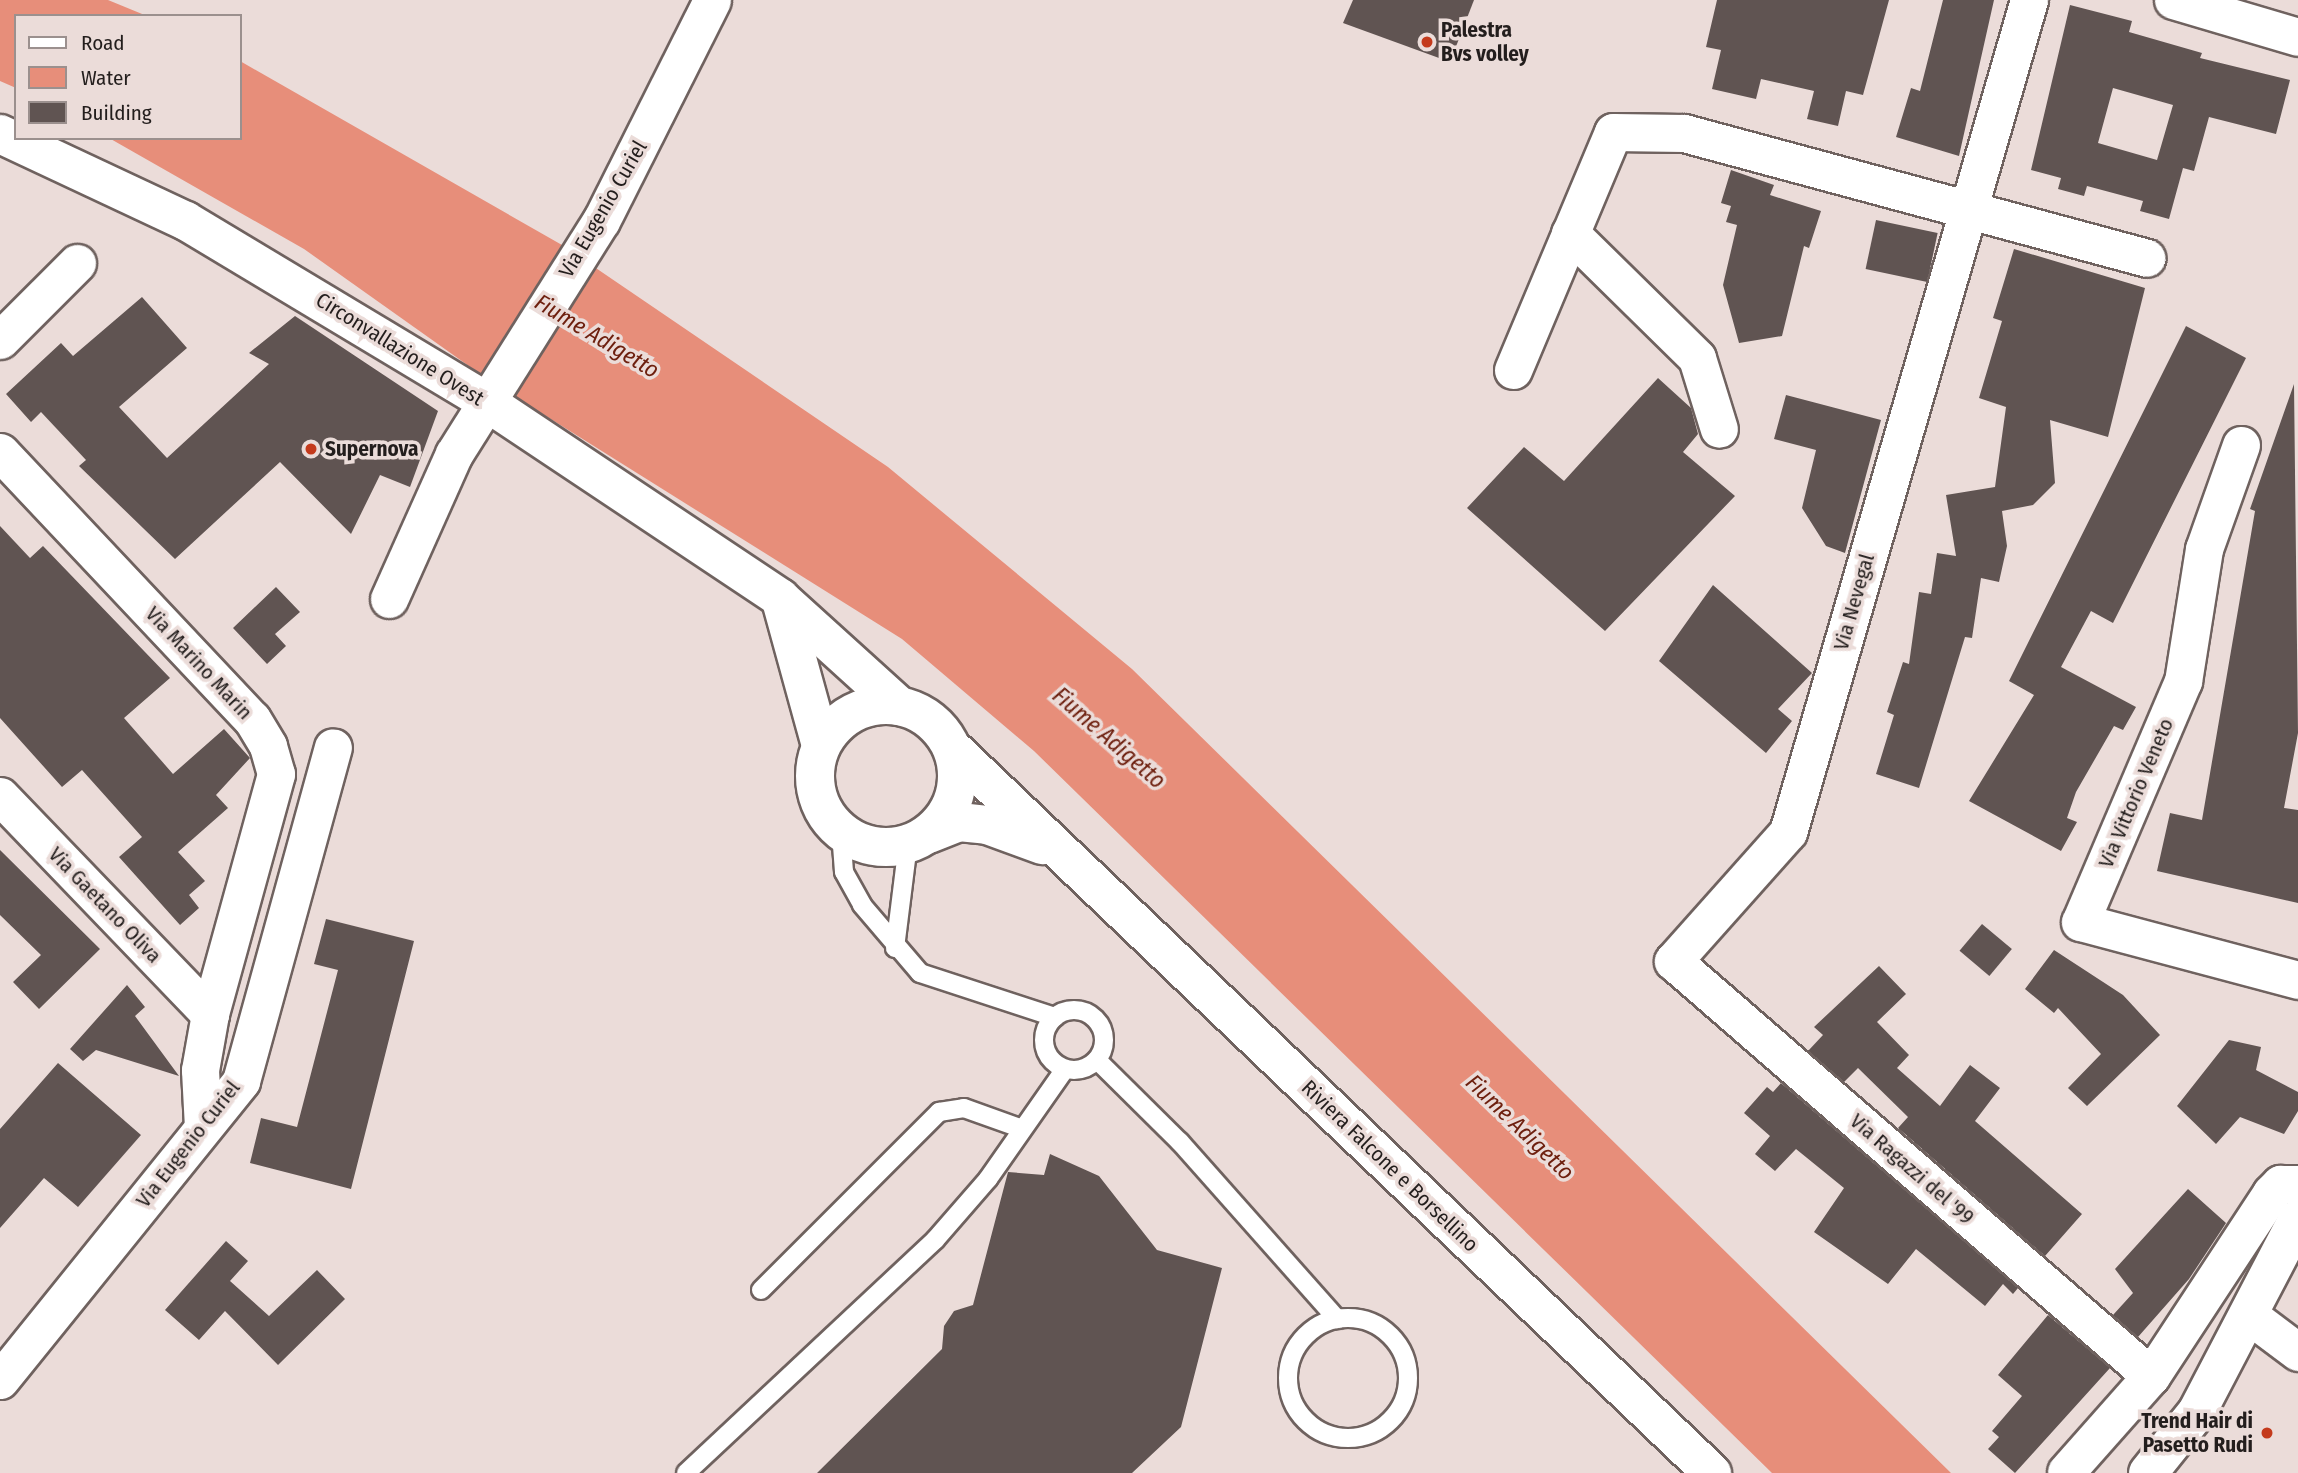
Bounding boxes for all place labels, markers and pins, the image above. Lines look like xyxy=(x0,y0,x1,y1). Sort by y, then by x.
place label: Palestra Bvs volley xyxy=(1441,17,1529,67)
marker: Palestra Bvs volley xyxy=(1419,34,1435,50)
place label: Supernova xyxy=(325,436,418,462)
marker: Supernova xyxy=(303,441,319,457)
place label: Trend Hair di Pasetto Rudi xyxy=(2141,1408,2253,1458)
marker: Trend Hair di Pasetto Rudi xyxy=(2259,1425,2275,1441)

